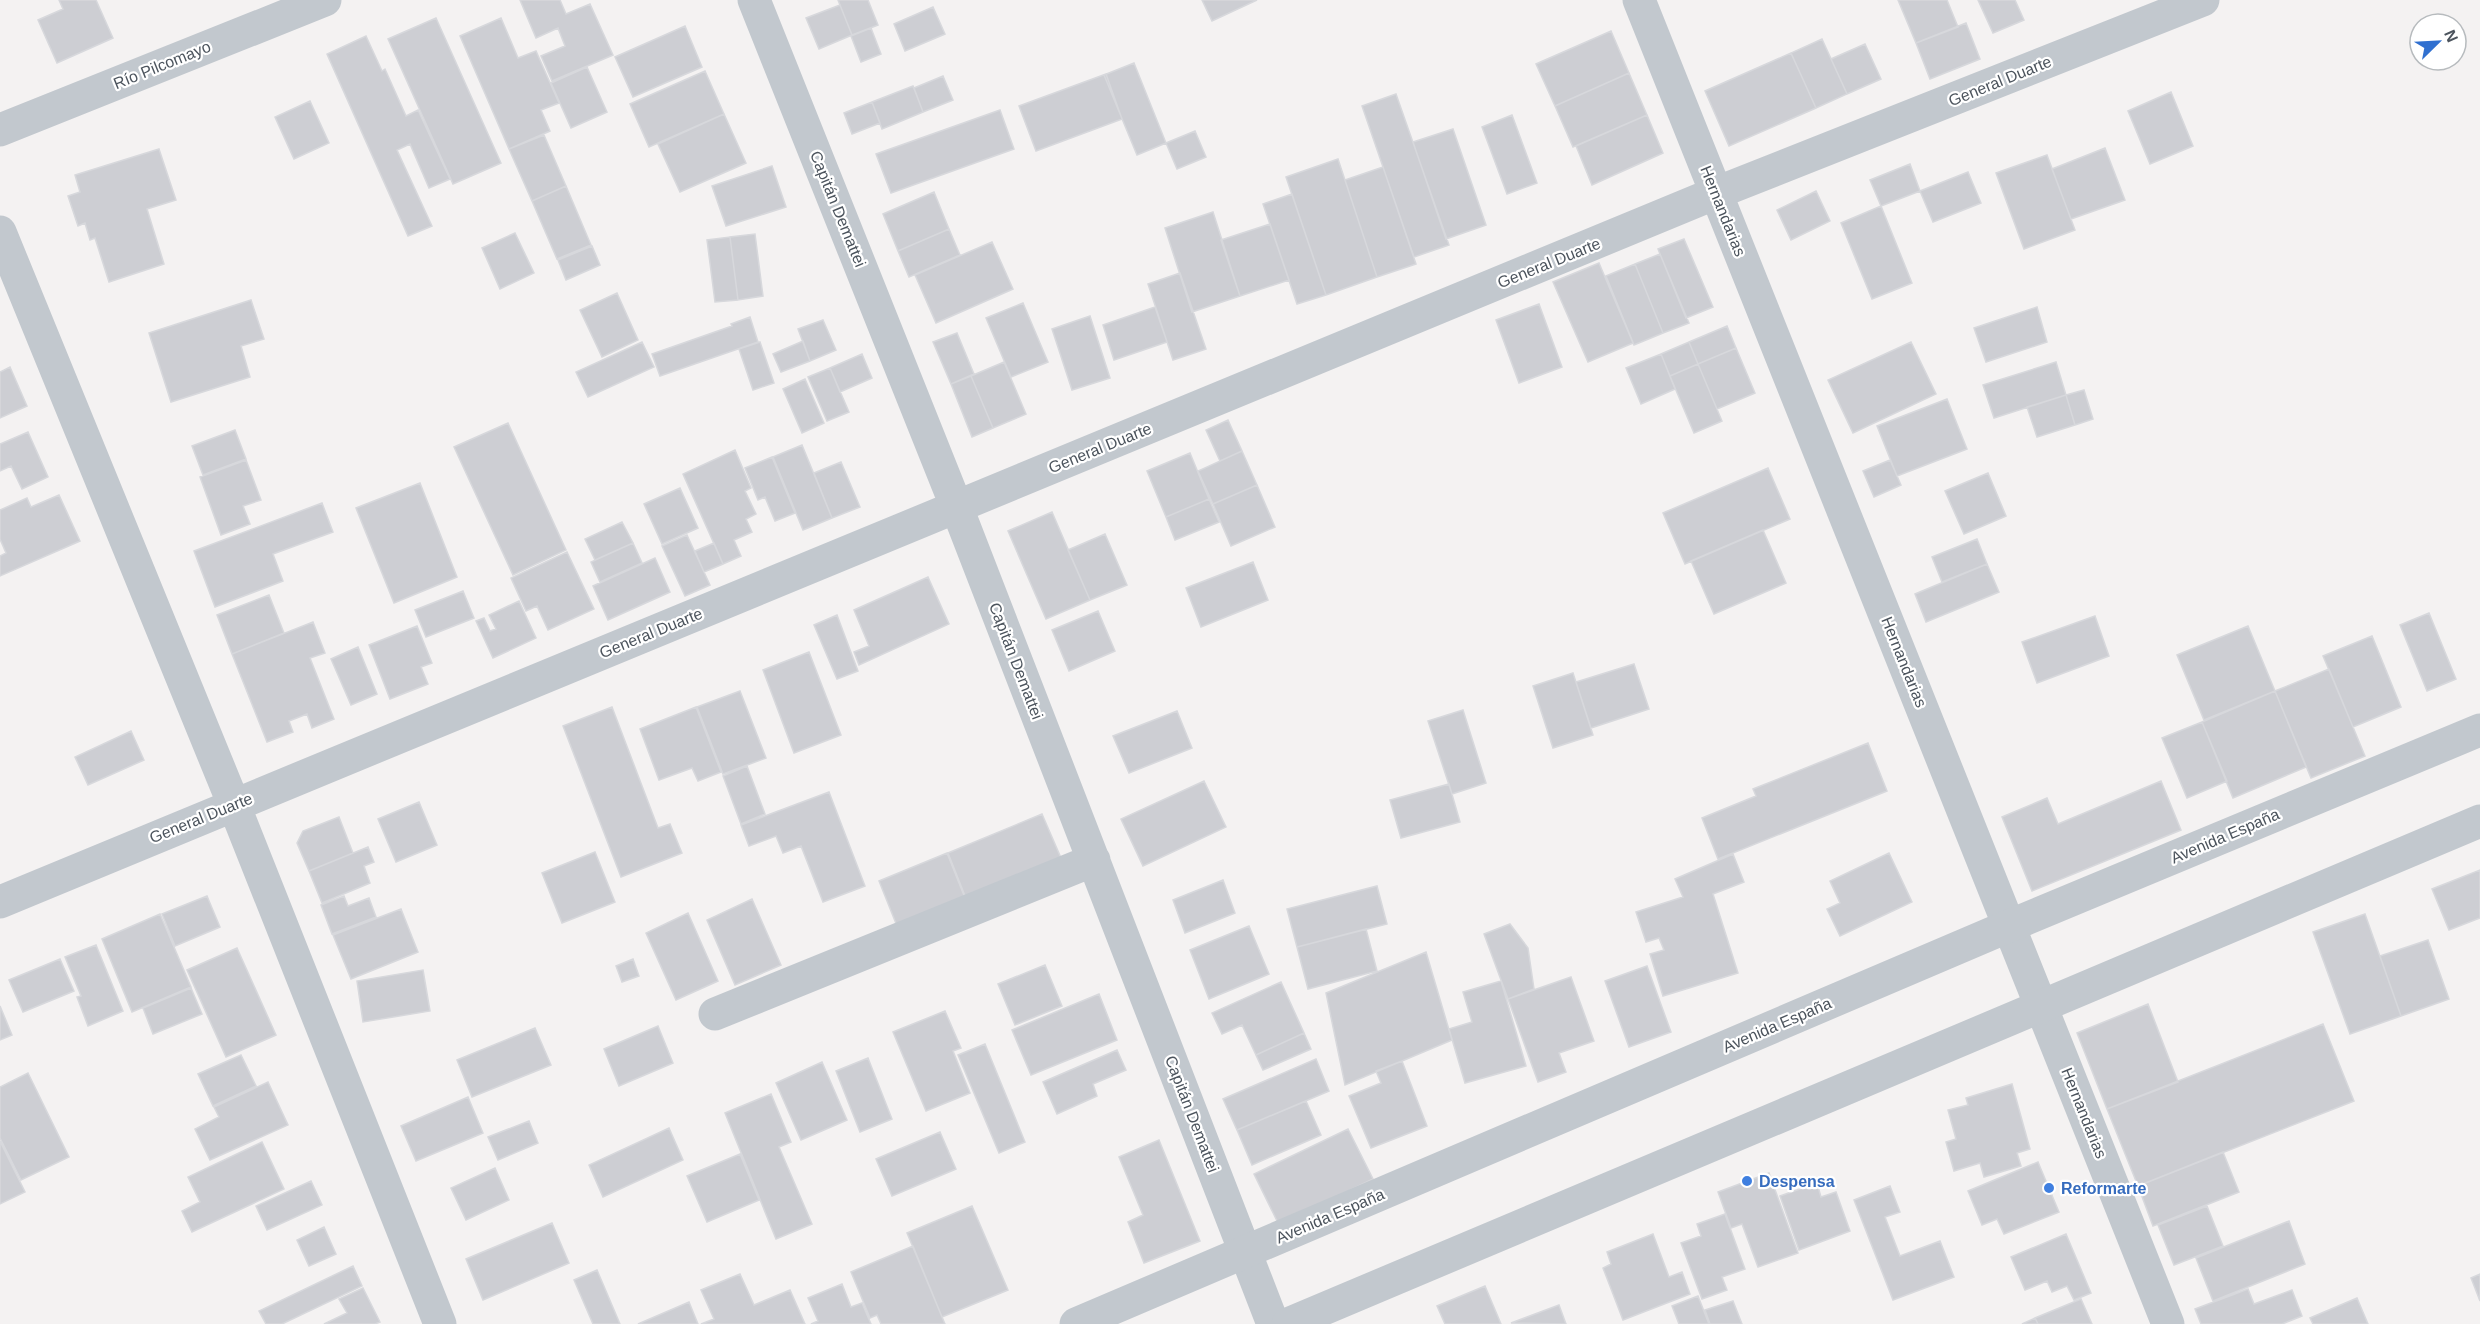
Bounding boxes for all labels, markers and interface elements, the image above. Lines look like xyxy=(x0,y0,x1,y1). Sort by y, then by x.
north arrow xyxy=(2408,12,2468,72)
text: N xyxy=(2441,27,2461,45)
street label: Río Pilcomayo xyxy=(111,38,213,92)
street label: General Duarte xyxy=(1946,53,2054,109)
street label: Capitán Demattei xyxy=(807,149,869,269)
street label: Hernandarias xyxy=(1697,163,1749,259)
street label: General Duarte xyxy=(1495,235,1603,291)
street label: General Duarte xyxy=(1046,420,1154,476)
street label: Capitán Demattei xyxy=(986,600,1046,722)
street label: General Duarte xyxy=(597,605,705,661)
street label: Hernandarias xyxy=(1878,614,1930,710)
street label: General Duarte xyxy=(147,790,255,846)
street label: Avenida España xyxy=(2168,805,2282,867)
street label: Avenida España xyxy=(1720,994,1834,1056)
street label: Capitán Demattei xyxy=(1162,1053,1222,1175)
street label: Hernandarias xyxy=(2058,1065,2110,1161)
place label: Despensa xyxy=(1759,1173,1835,1190)
marker: Despensa xyxy=(1740,1174,1754,1188)
place label: Reformarte xyxy=(2061,1180,2146,1197)
marker: Reformarte xyxy=(2042,1181,2056,1195)
street label: Avenida España xyxy=(1273,1185,1387,1247)

